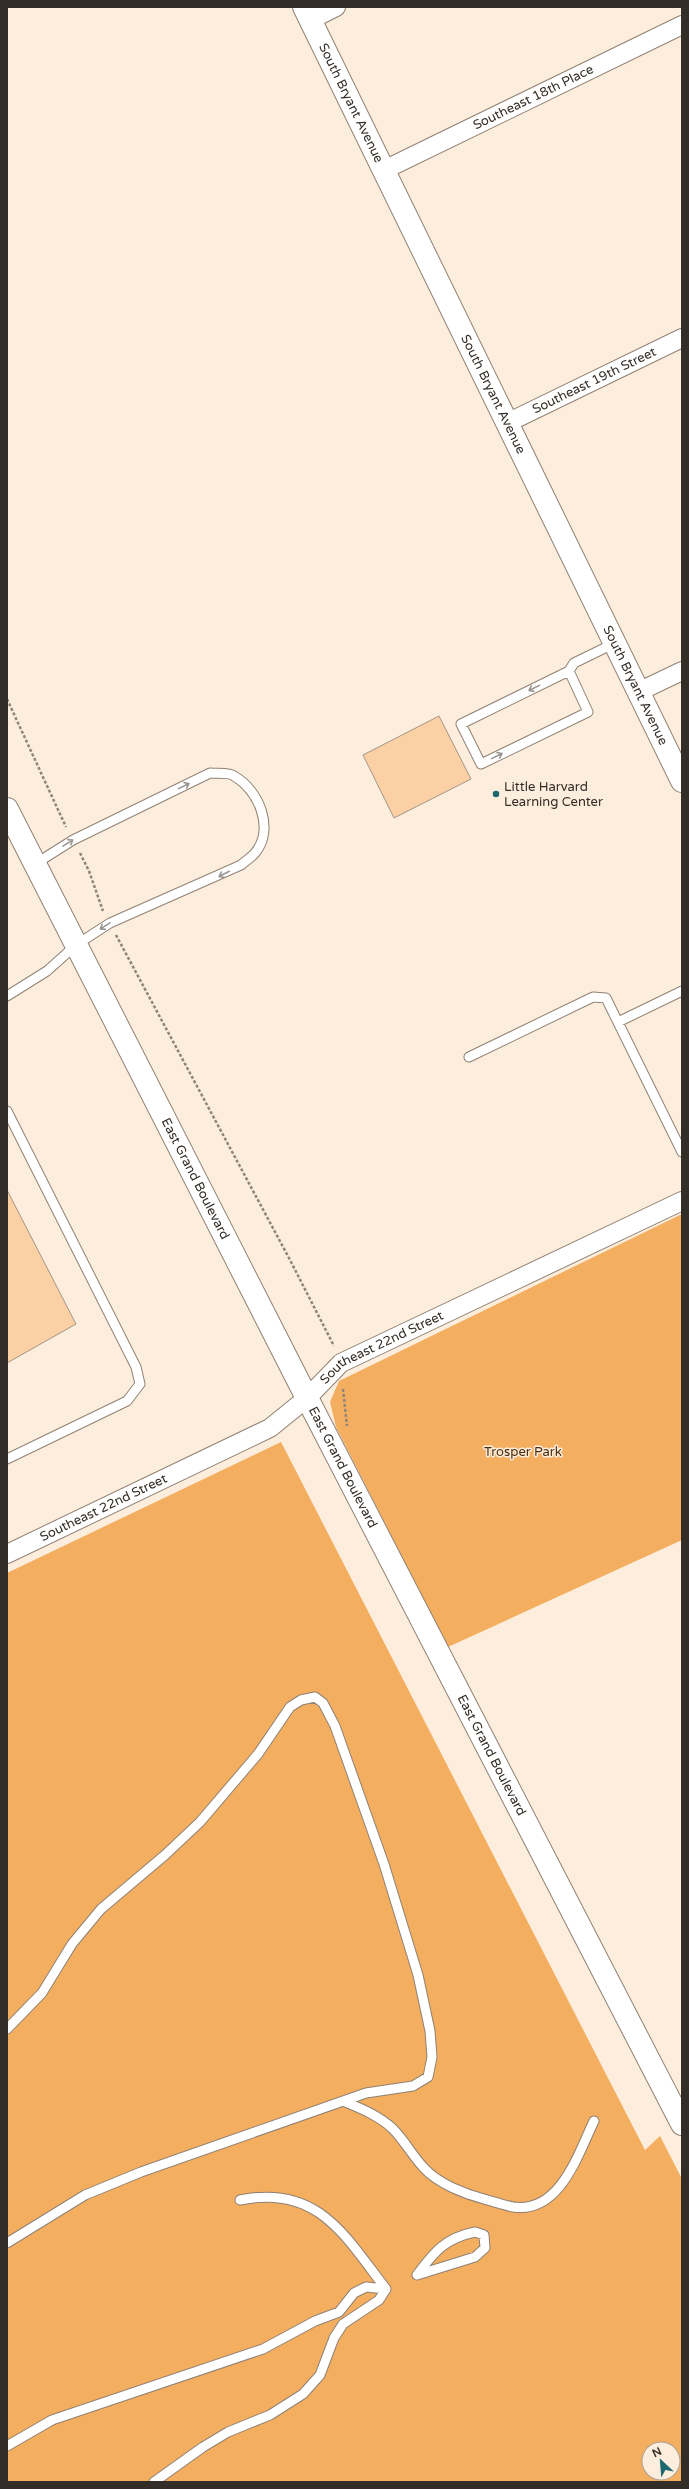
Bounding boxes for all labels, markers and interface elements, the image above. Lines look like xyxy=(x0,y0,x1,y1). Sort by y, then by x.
street label: South Bryant Avenue xyxy=(315,41,387,165)
street label: Southeast 18th Place xyxy=(470,61,596,133)
street label: South Bryant Avenue xyxy=(457,332,529,457)
street label: Southeast 19th Street xyxy=(530,344,659,417)
street label: South Bryant Avenue xyxy=(599,623,671,748)
one-way arrow xyxy=(528,685,540,692)
one-way arrow xyxy=(490,752,502,759)
place label: Little Harvard Learning Center xyxy=(504,779,603,810)
one-way arrow xyxy=(178,781,190,789)
marker: Little Harvard Learning Center xyxy=(491,789,501,799)
one-way arrow xyxy=(62,839,74,847)
one-way arrow xyxy=(218,871,230,878)
one-way arrow xyxy=(99,923,111,931)
street label: East Grand Boulevard xyxy=(158,1115,233,1242)
street label: Southeast 22nd Street xyxy=(317,1308,446,1388)
street label: East Grand Boulevard xyxy=(305,1404,381,1531)
park label: Trosper Park xyxy=(484,1444,562,1460)
street label: Southeast 22nd Street xyxy=(37,1471,170,1545)
street label: East Grand Boulevard xyxy=(454,1692,529,1818)
north arrow xyxy=(641,2441,681,2481)
text: N xyxy=(650,2445,664,2460)

